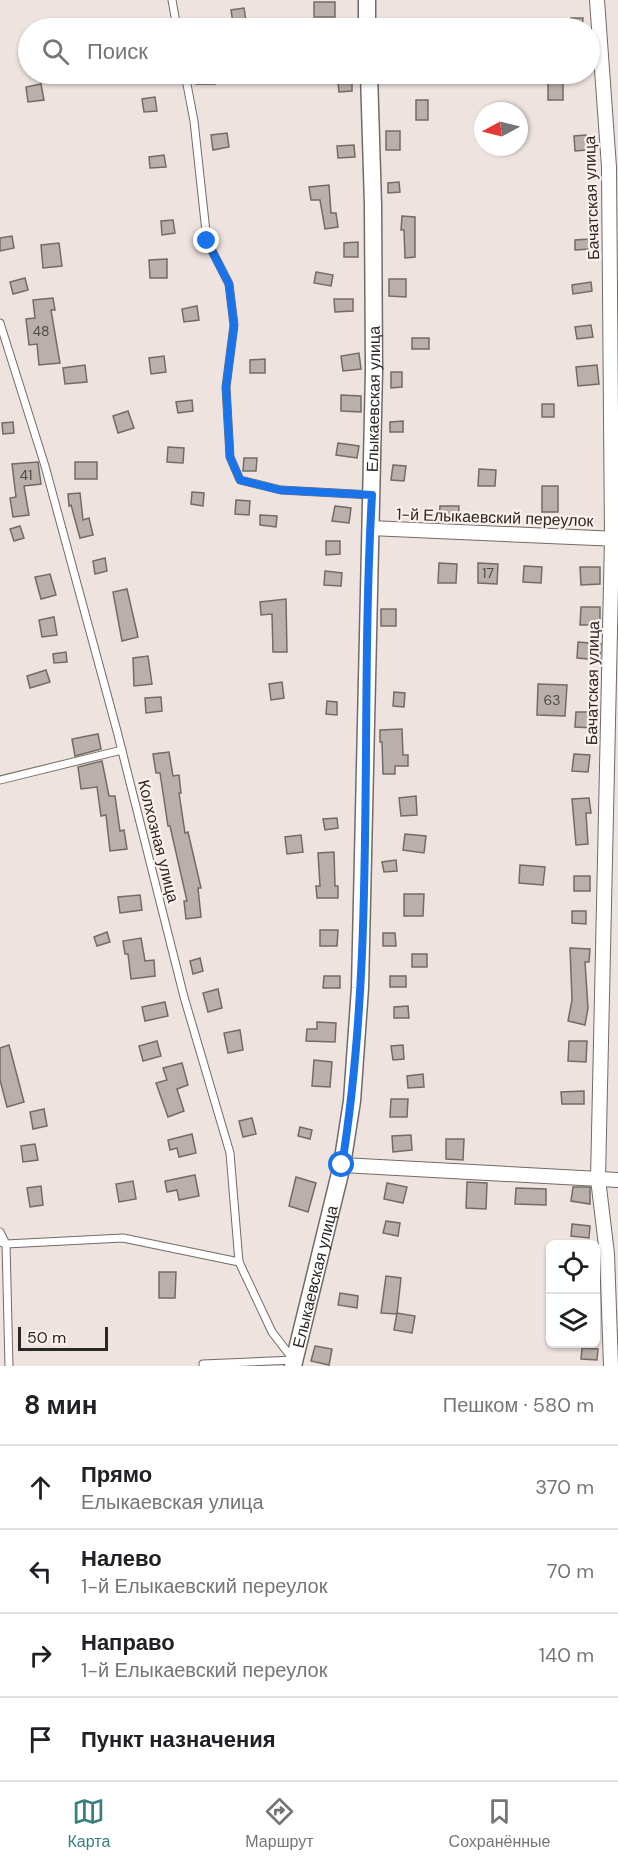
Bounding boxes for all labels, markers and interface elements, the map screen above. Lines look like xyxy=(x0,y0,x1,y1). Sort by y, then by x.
search box xyxy=(18,18,600,84)
icon: search xyxy=(39,35,72,68)
text: Поиск xyxy=(87,37,148,66)
north arrow xyxy=(474,102,528,156)
street label: Бачатская улица xyxy=(579,135,604,260)
route end xyxy=(193,227,219,253)
house number: 48 xyxy=(32,322,50,340)
street label: Елыкаевская улица xyxy=(362,326,385,472)
house number: 41 xyxy=(20,466,32,484)
street label: 1-й Елыкаевский переулок xyxy=(396,504,595,531)
house number: 17 xyxy=(482,564,494,582)
street label: Бачатская улица xyxy=(581,621,604,745)
house number: 63 xyxy=(543,691,561,709)
street label: Колхозная улица xyxy=(133,778,184,905)
route start xyxy=(328,1151,354,1177)
street label: Елыкаевская улица xyxy=(288,1203,343,1350)
map controls xyxy=(546,1240,600,1348)
button: locate xyxy=(546,1240,600,1294)
button: layers xyxy=(546,1294,600,1348)
scale bar xyxy=(18,1324,108,1352)
text: 50 m xyxy=(27,1327,66,1348)
text: 8 мин xyxy=(24,1388,98,1422)
text: Пешком · 580 m xyxy=(443,1392,594,1418)
text: Прямо xyxy=(81,1460,152,1489)
icon: ahead xyxy=(24,1471,57,1504)
text: 370 m xyxy=(535,1474,594,1500)
text: Елыкаевская улица xyxy=(81,1489,264,1515)
text: Налево xyxy=(81,1544,162,1573)
icon: left xyxy=(24,1555,57,1588)
text: 70 m xyxy=(547,1558,594,1584)
text: 1-й Елыкаевский переулок xyxy=(81,1573,328,1599)
text: Направо xyxy=(81,1628,175,1657)
icon: right xyxy=(24,1639,57,1672)
text: 140 m xyxy=(539,1642,594,1668)
text: 1-й Елыкаевский переулок xyxy=(81,1657,328,1683)
icon: arrive xyxy=(24,1723,57,1756)
text: Пункт назначения xyxy=(81,1725,276,1754)
tab: Карта xyxy=(68,1795,110,1852)
tab: Маршрут xyxy=(245,1795,314,1852)
tab: Сохранённые xyxy=(449,1795,550,1852)

